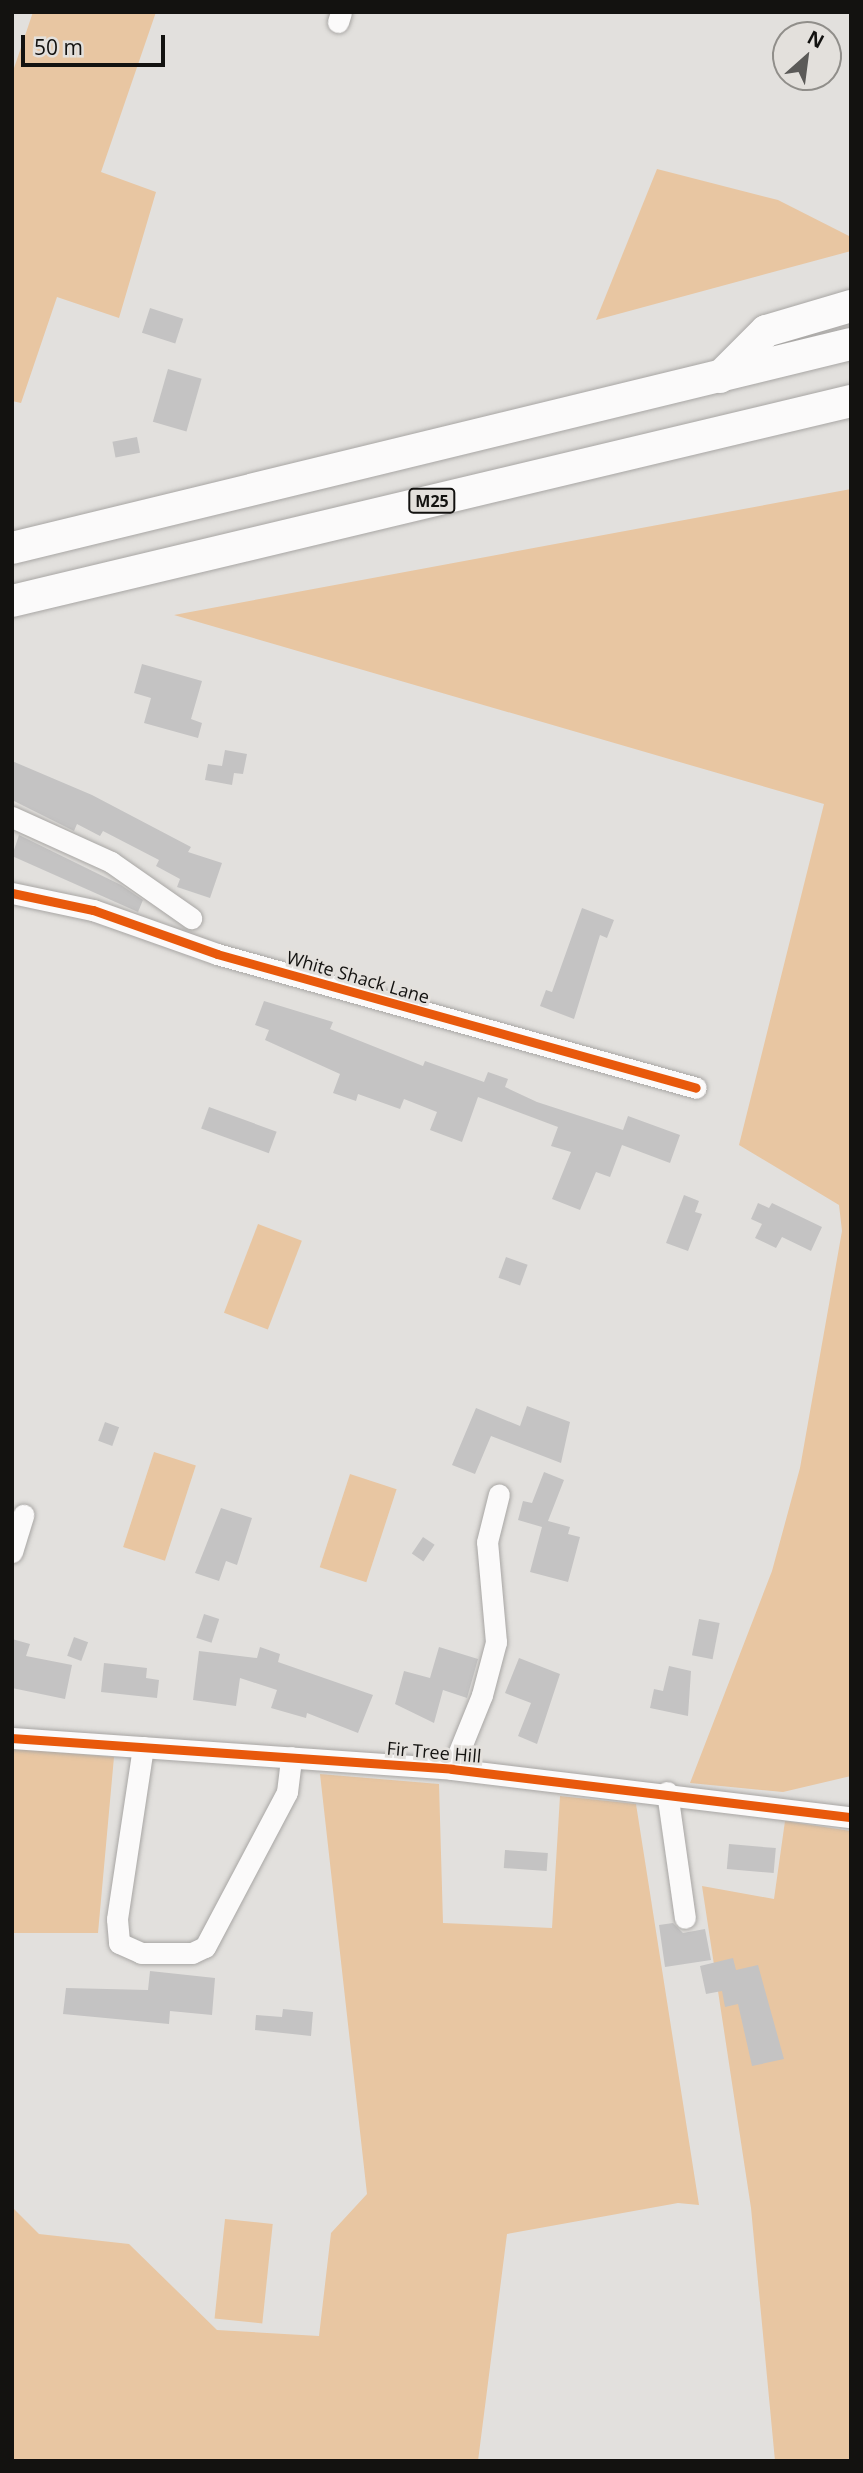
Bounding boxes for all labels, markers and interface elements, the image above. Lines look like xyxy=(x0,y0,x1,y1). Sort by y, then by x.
scale bar xyxy=(24,21,168,65)
north arrow xyxy=(772,21,842,91)
text: N xyxy=(803,24,829,54)
text: 50 m xyxy=(34,33,83,61)
road number: M25 xyxy=(408,488,457,514)
street label: White Shack Lane xyxy=(284,946,432,1008)
street label: Fir Tree Hill xyxy=(386,1737,482,1767)

